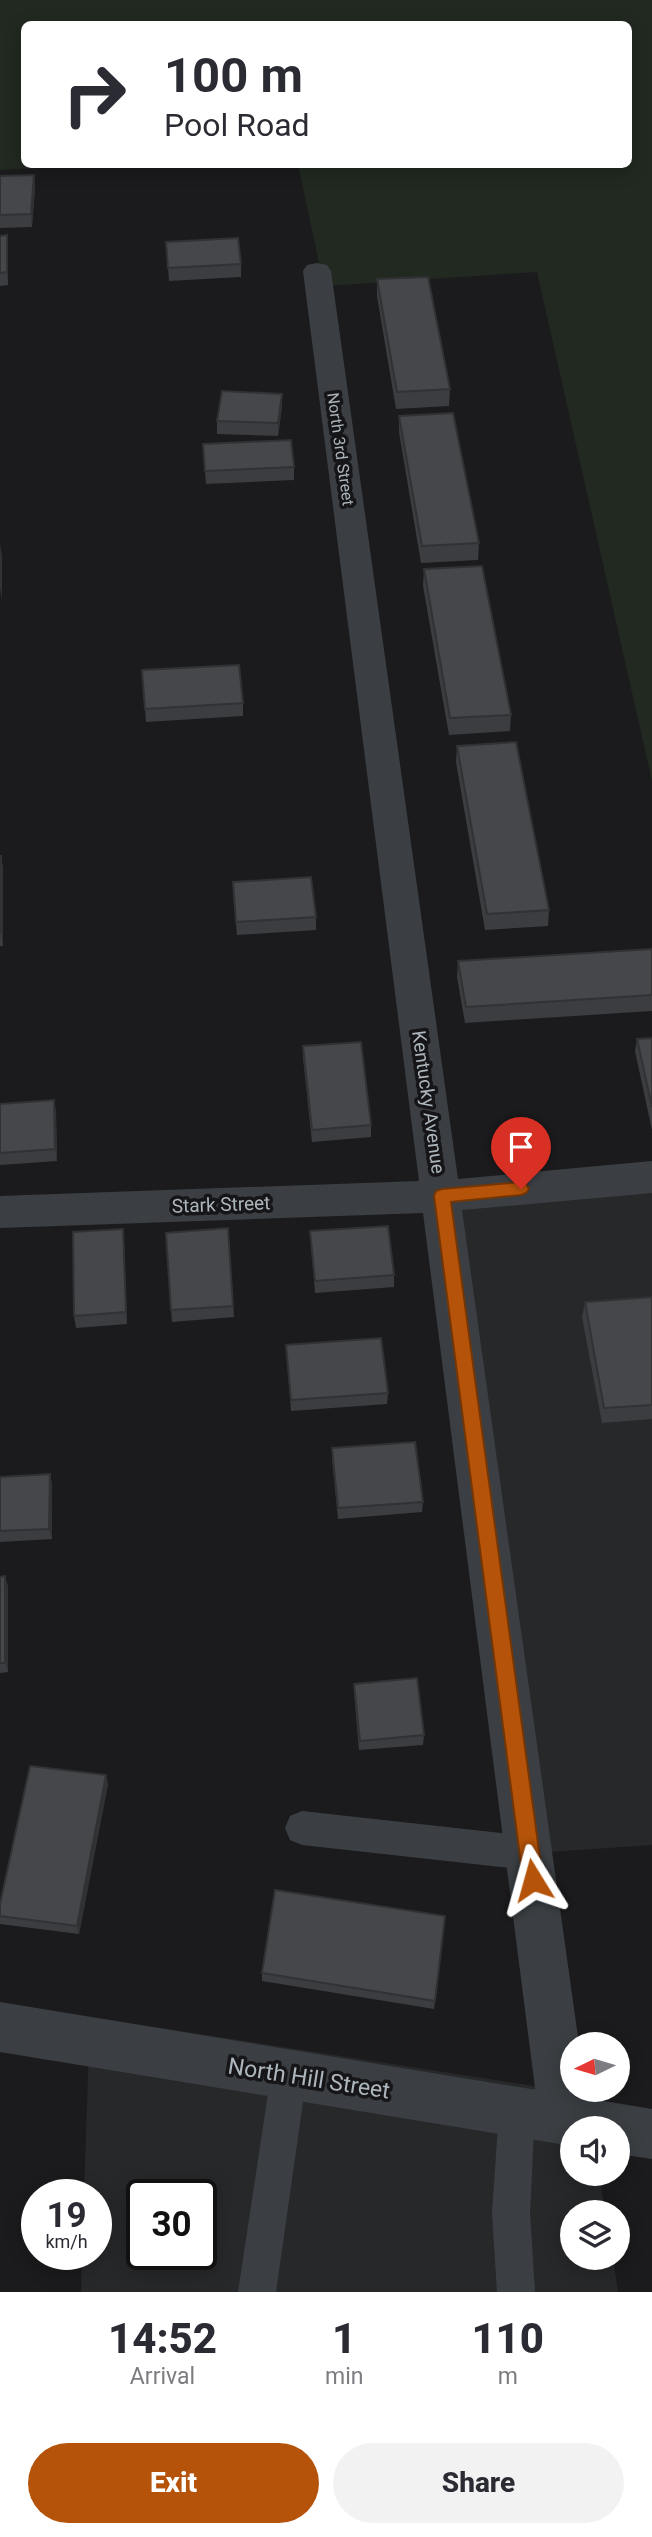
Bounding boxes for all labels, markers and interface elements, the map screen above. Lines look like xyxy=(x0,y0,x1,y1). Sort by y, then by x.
text: 100 m xyxy=(164,47,303,104)
icon: right xyxy=(49,49,140,140)
text: Pool Road xyxy=(164,106,310,144)
street label: North 3rd Street xyxy=(323,391,358,507)
street label: Kentucky Avenue xyxy=(407,1029,450,1175)
pin xyxy=(491,1117,551,1189)
icon: arrive xyxy=(502,1128,540,1166)
street label: Stark Street xyxy=(171,1191,271,1218)
position arrow xyxy=(496,1843,570,1917)
north arrow xyxy=(560,2032,630,2102)
map controls xyxy=(560,2032,630,2270)
street label: North Hill Street xyxy=(226,2052,392,2105)
button: sound xyxy=(560,2116,630,2186)
speed limit sign: 30 xyxy=(126,2179,217,2270)
text: 19 xyxy=(46,2195,87,2236)
button: layers xyxy=(560,2200,630,2270)
text: km/h xyxy=(45,2231,88,2252)
text: 14:52 xyxy=(108,2314,217,2363)
text: 1 xyxy=(332,2314,356,2363)
text: 110 xyxy=(471,2314,544,2363)
text: Arrival xyxy=(130,2363,195,2390)
text: min xyxy=(325,2363,363,2390)
text: m xyxy=(498,2363,518,2390)
button: Exit xyxy=(28,2443,319,2523)
button: Share xyxy=(333,2443,624,2523)

